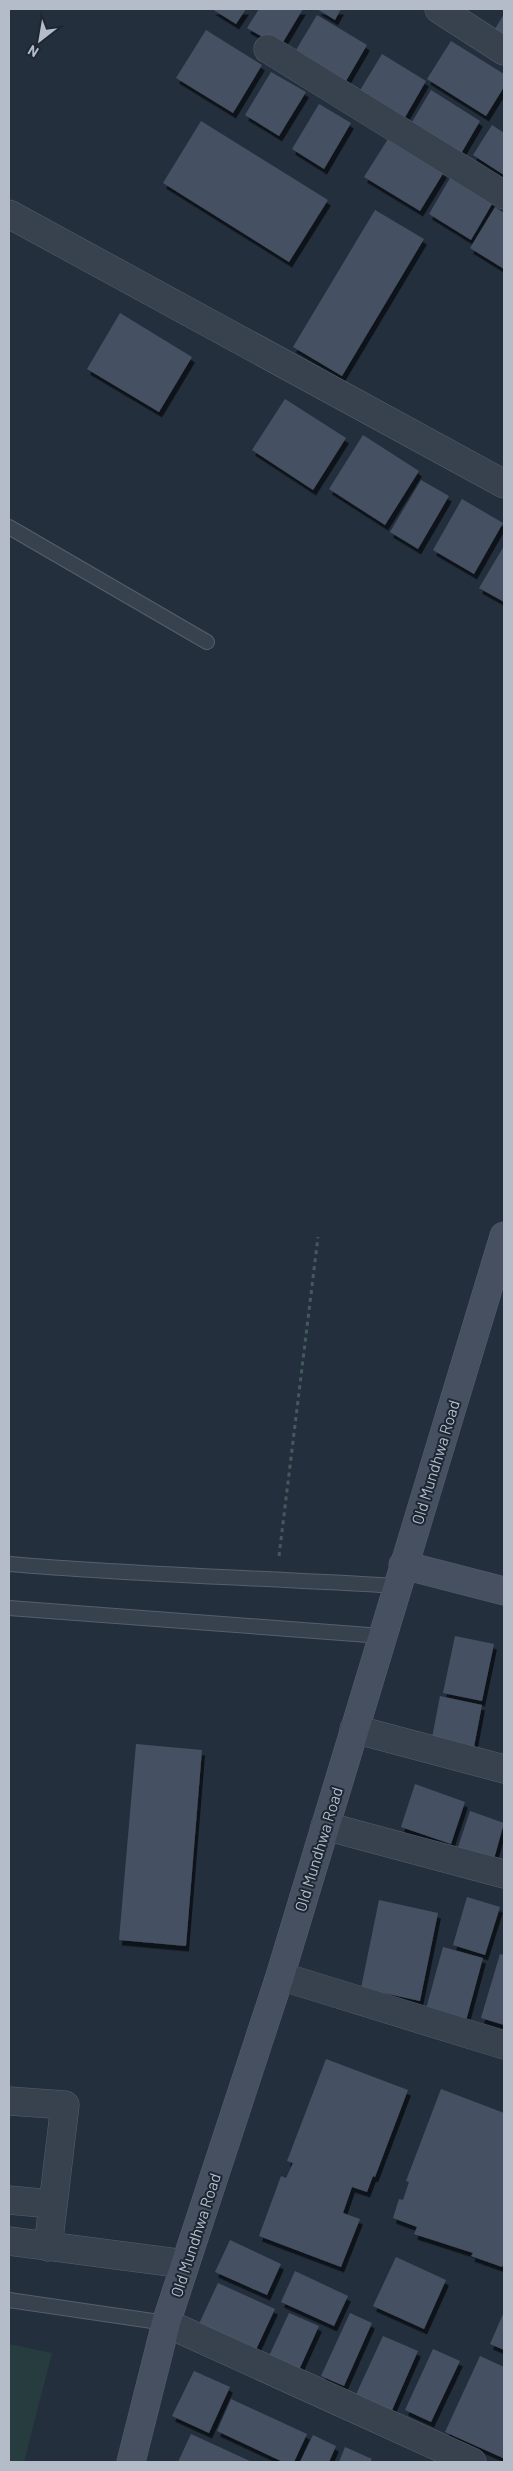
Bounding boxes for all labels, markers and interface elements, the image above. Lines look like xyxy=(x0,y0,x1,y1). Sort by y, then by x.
north arrow xyxy=(15,15,65,65)
text: N xyxy=(25,42,41,61)
street label: Old Mundhwa Road xyxy=(407,1397,463,1527)
street label: Old Mundhwa Road xyxy=(290,1784,346,1914)
street label: Old Mundhwa Road xyxy=(166,2171,224,2299)

